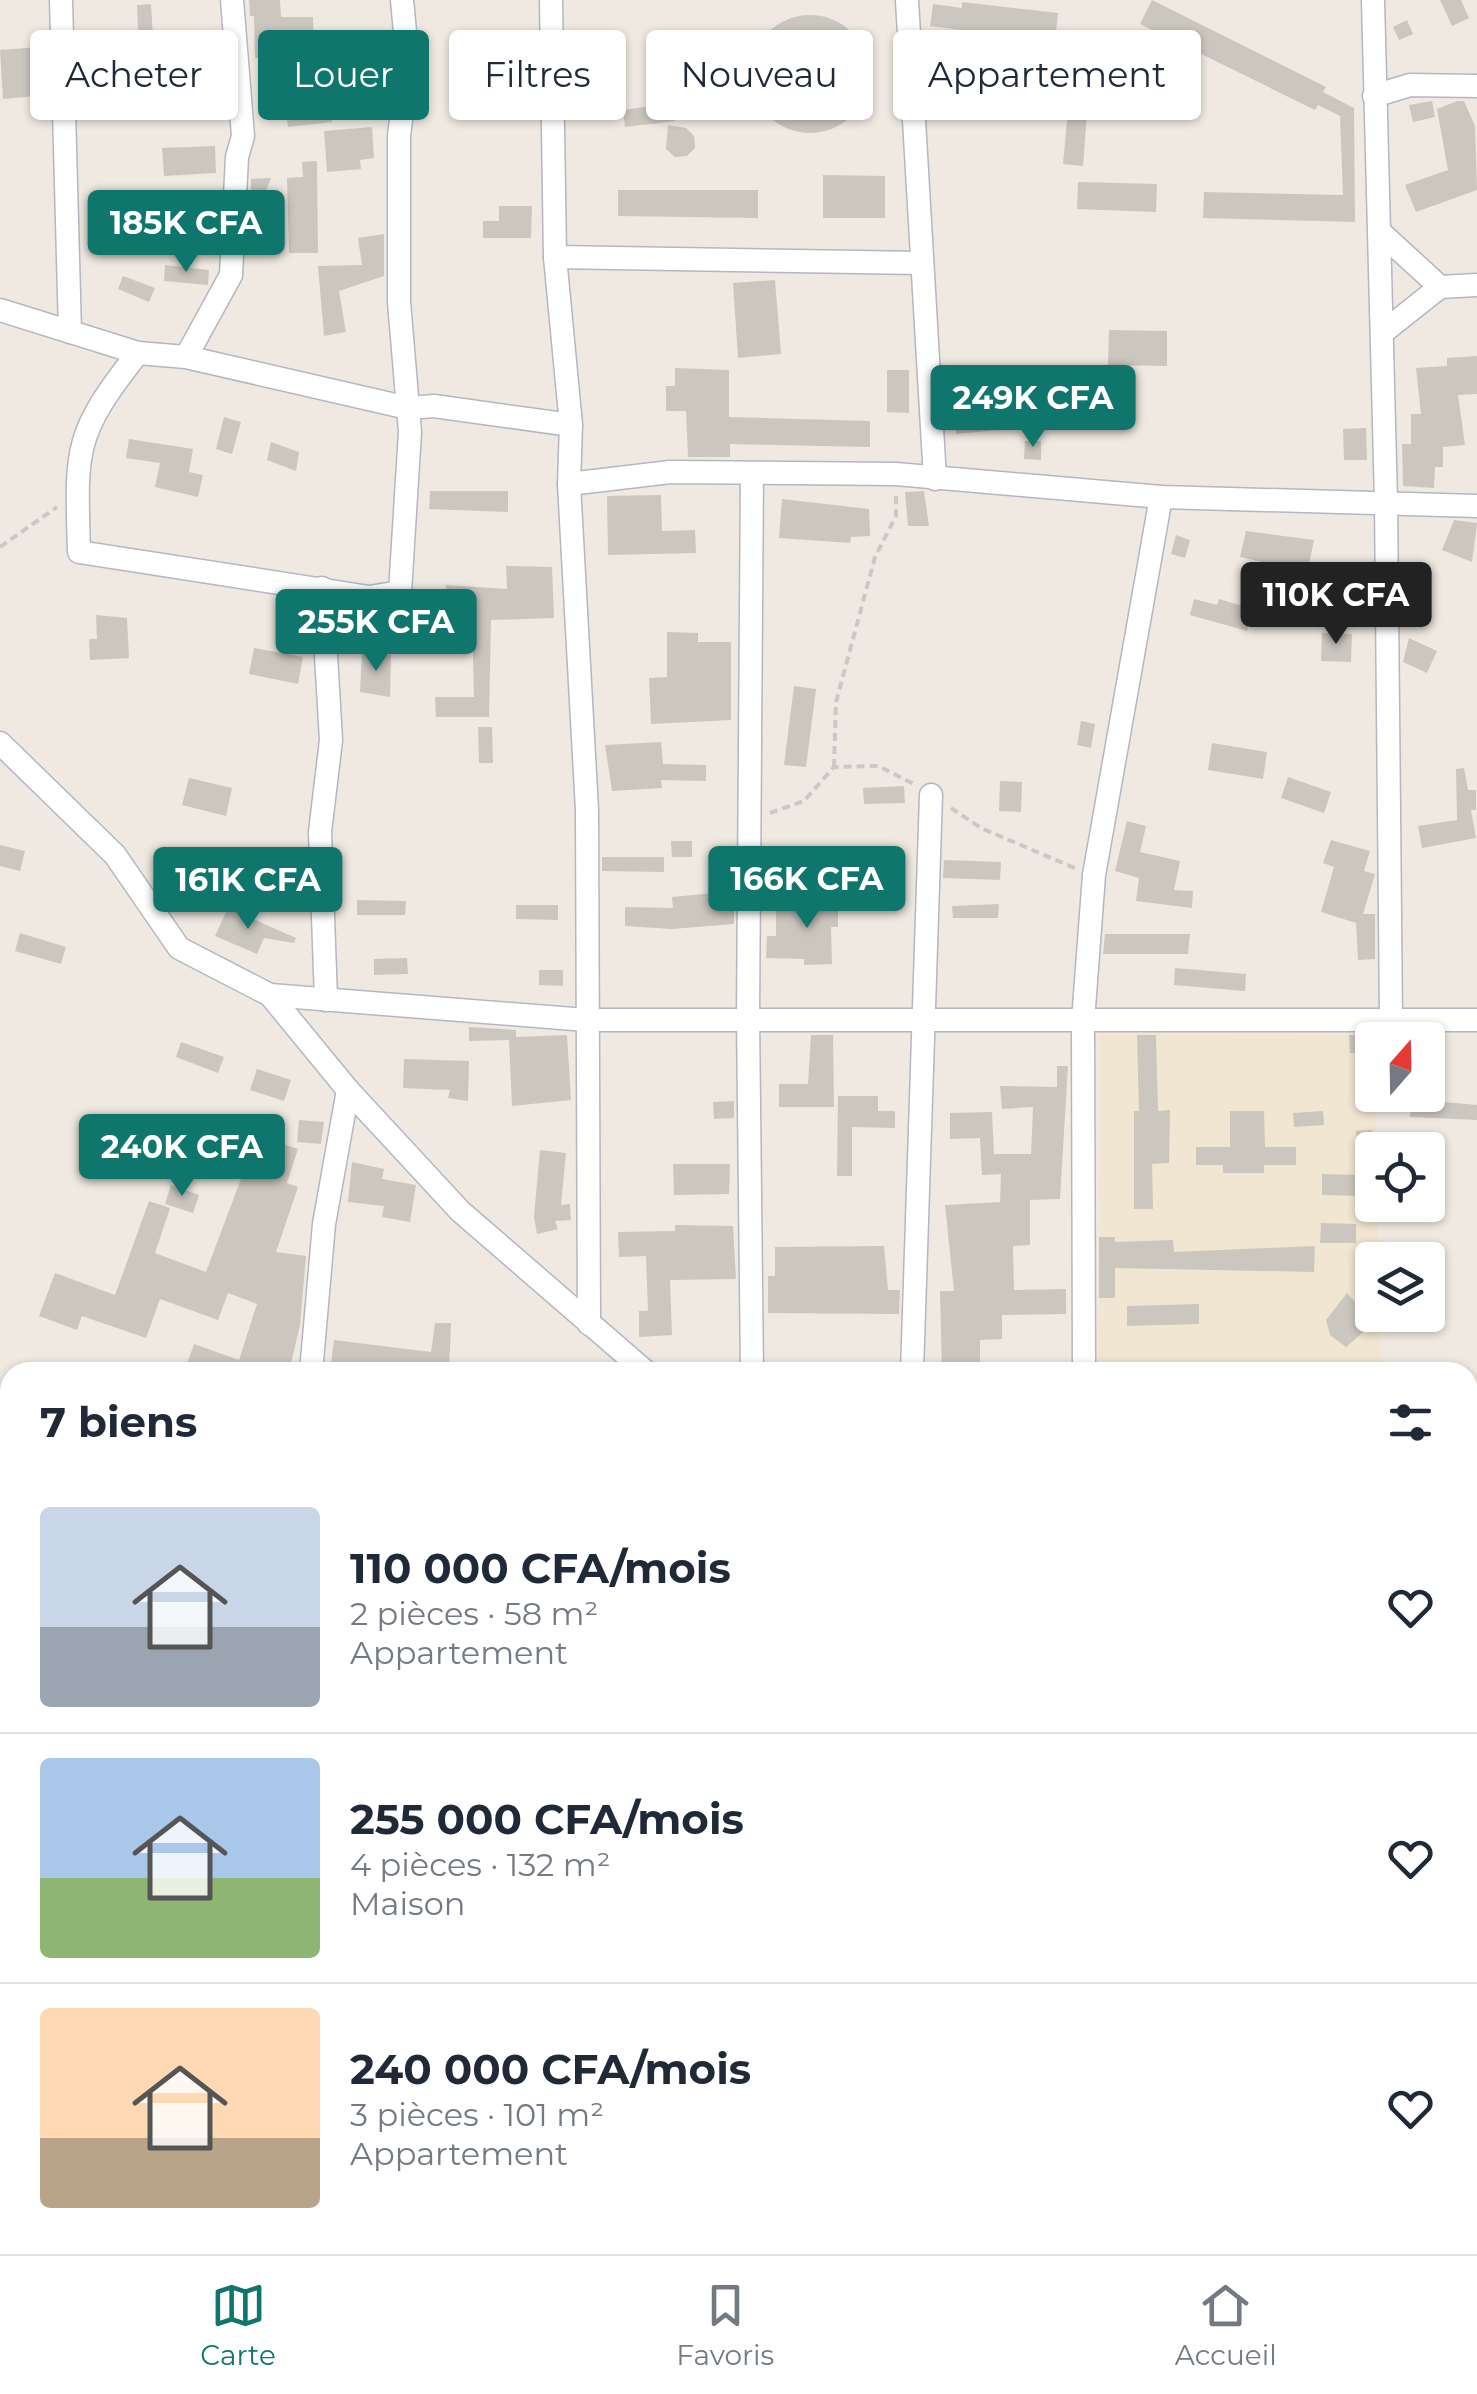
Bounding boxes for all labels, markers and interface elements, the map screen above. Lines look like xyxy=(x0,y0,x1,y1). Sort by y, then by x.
chip: Acheter xyxy=(30,30,238,120)
chip: Louer xyxy=(258,30,429,120)
chip: Filtres xyxy=(449,30,626,120)
chip: Nouveau xyxy=(646,30,873,120)
chip: Appartement xyxy=(893,30,1201,120)
pin: 185K CFA xyxy=(83,190,289,275)
text: 185K CFA xyxy=(110,203,262,242)
pin: 249K CFA xyxy=(930,365,1136,450)
text: 249K CFA xyxy=(953,378,1113,417)
pin: 110K CFA xyxy=(1233,562,1439,647)
text: 110K CFA xyxy=(1263,575,1409,614)
pin: 255K CFA xyxy=(273,589,479,674)
text: 255K CFA xyxy=(298,602,454,641)
pin: 166K CFA xyxy=(704,846,910,931)
pin: 161K CFA xyxy=(145,847,351,932)
text: 166K CFA xyxy=(730,859,884,898)
text: 161K CFA xyxy=(175,860,321,899)
north arrow xyxy=(1355,1022,1445,1112)
map controls xyxy=(1355,1022,1445,1332)
pin: 240K CFA xyxy=(79,1114,285,1199)
text: 240K CFA xyxy=(101,1127,263,1166)
button: locate xyxy=(1355,1132,1445,1222)
button: layers xyxy=(1355,1242,1445,1332)
icon: filters xyxy=(1383,1395,1438,1450)
text: 7 biens xyxy=(40,1396,197,1448)
text: 110 000 CFA/mois xyxy=(350,1542,731,1594)
icon: home xyxy=(120,1547,240,1667)
icon: heart xyxy=(1383,1580,1438,1635)
text: 2 pièces · 58 m² xyxy=(350,1594,598,1633)
text: Appartement xyxy=(350,1633,568,1672)
text: 255 000 CFA/mois xyxy=(350,1793,744,1845)
icon: home xyxy=(120,1798,240,1918)
icon: heart xyxy=(1383,1831,1438,1886)
text: 4 pièces · 132 m² xyxy=(350,1845,610,1884)
text: Maison xyxy=(350,1884,465,1923)
text: 240 000 CFA/mois xyxy=(350,2043,751,2095)
icon: home xyxy=(120,2048,240,2168)
icon: heart xyxy=(1383,2081,1438,2136)
text: 3 pièces · 101 m² xyxy=(350,2095,604,2134)
text: Appartement xyxy=(350,2134,568,2173)
tab: Carte xyxy=(200,2278,276,2372)
tab: Favoris xyxy=(676,2278,774,2372)
tab: Accueil xyxy=(1175,2278,1277,2372)

